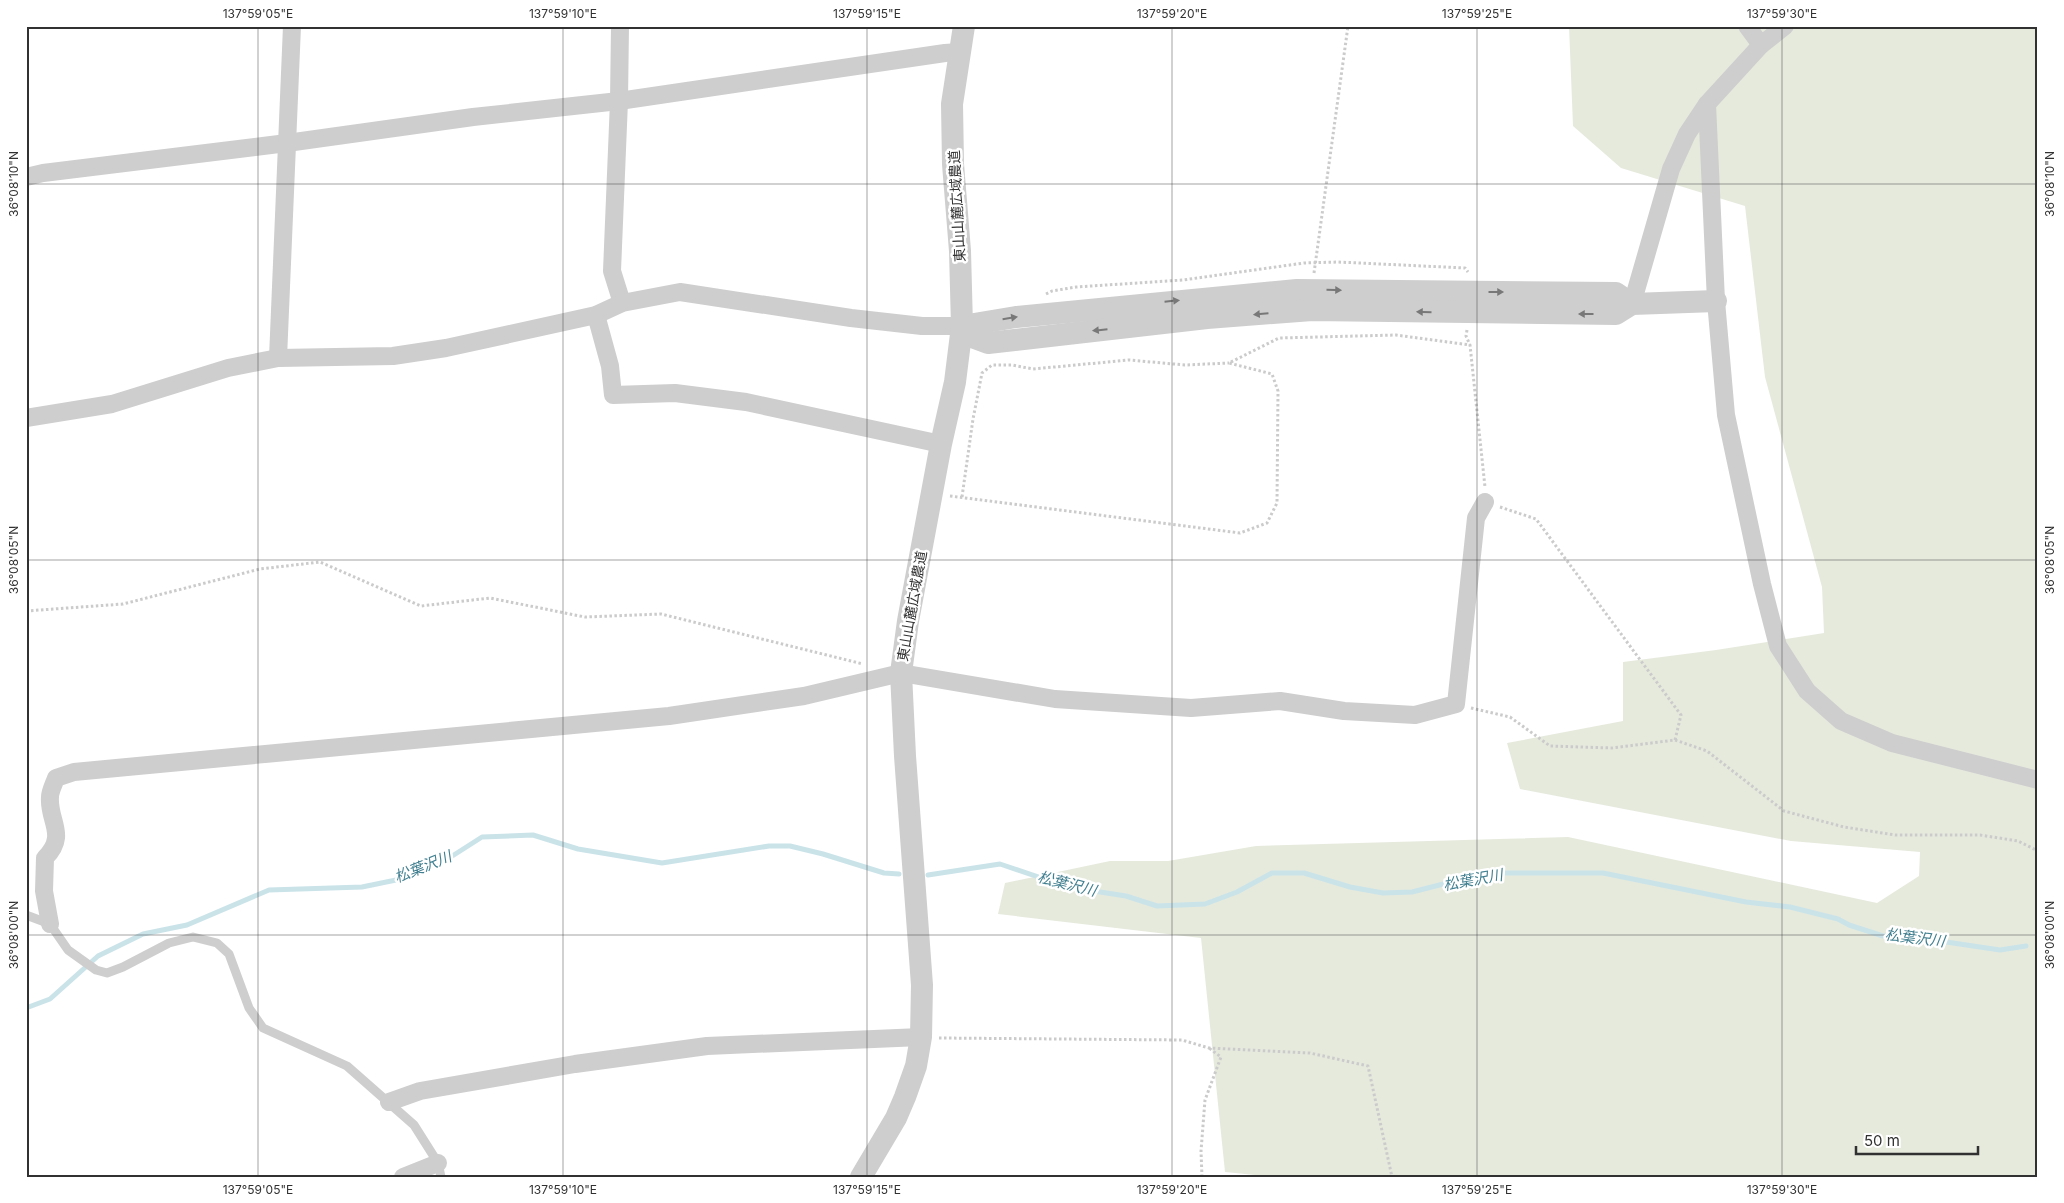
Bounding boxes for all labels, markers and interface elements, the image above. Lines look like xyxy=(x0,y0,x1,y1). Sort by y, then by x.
text: 137°59'05"E xyxy=(223,6,293,21)
text: 137°59'10"E xyxy=(529,6,597,21)
text: 137°59'15"E xyxy=(833,6,901,21)
text: 137°59'20"E xyxy=(1137,6,1207,21)
text: 137°59'25"E xyxy=(1442,6,1512,21)
text: 137°59'30"E xyxy=(1747,6,1817,21)
street label: 東山山麓広域農道 xyxy=(945,150,968,262)
text: 36°08'10"N xyxy=(6,151,21,217)
text: 36°08'10"N xyxy=(2042,151,2057,217)
one-way arrow xyxy=(1326,286,1342,294)
one-way arrow xyxy=(1489,288,1505,296)
one-way arrow xyxy=(1164,297,1180,305)
one-way arrow xyxy=(1415,308,1431,316)
one-way arrow xyxy=(1253,310,1269,318)
one-way arrow xyxy=(1578,310,1594,318)
one-way arrow xyxy=(1003,314,1019,322)
one-way arrow xyxy=(1091,326,1107,334)
text: 36°08'05"N xyxy=(6,526,21,594)
text: 36°08'05"N xyxy=(2042,526,2057,594)
street label: 東山山麓広域農道 xyxy=(893,549,930,663)
water label: 松葉沢川 xyxy=(391,846,456,887)
water label: 松葉沢川 xyxy=(1442,865,1506,894)
water label: 松葉沢川 xyxy=(1036,867,1100,900)
text: 36°08'00"N xyxy=(6,901,21,969)
text: 36°08'00"N xyxy=(2042,901,2057,969)
water label: 松葉沢川 xyxy=(1884,924,1948,951)
scale bar xyxy=(1856,1123,1979,1155)
text: 50 m xyxy=(1864,1131,1900,1150)
text: 137°59'05"E xyxy=(223,1182,293,1197)
text: 137°59'10"E xyxy=(529,1182,597,1197)
text: 137°59'15"E xyxy=(833,1182,901,1197)
text: 137°59'20"E xyxy=(1137,1182,1207,1197)
text: 137°59'25"E xyxy=(1442,1182,1512,1197)
text: 137°59'30"E xyxy=(1747,1182,1817,1197)

